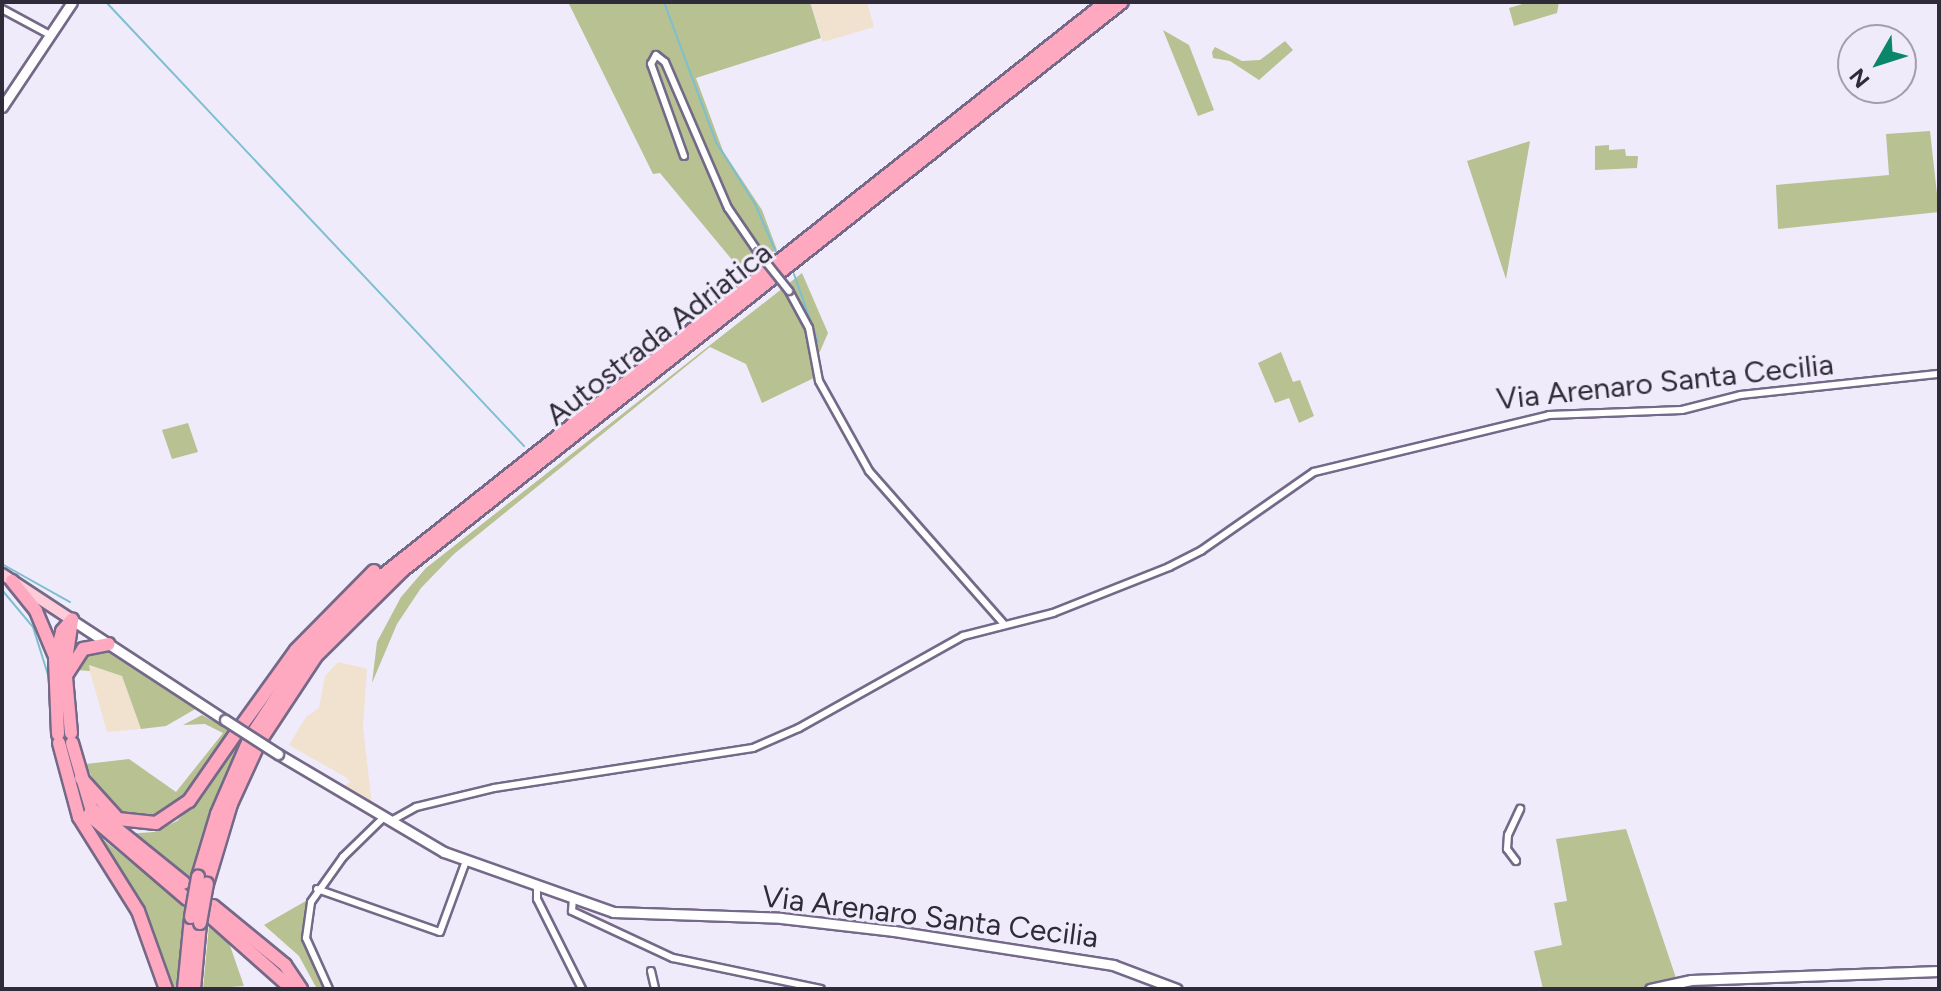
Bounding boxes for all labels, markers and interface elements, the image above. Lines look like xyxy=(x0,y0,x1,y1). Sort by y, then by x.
north arrow xyxy=(1837,24,1917,104)
text: N xyxy=(1844,63,1875,93)
street label: Autostrada Adriatica xyxy=(539,235,779,433)
street label: Via Arenaro Santa Cecilia xyxy=(1495,346,1835,418)
street label: Via Arenaro Santa Cecilia xyxy=(760,878,1100,956)

